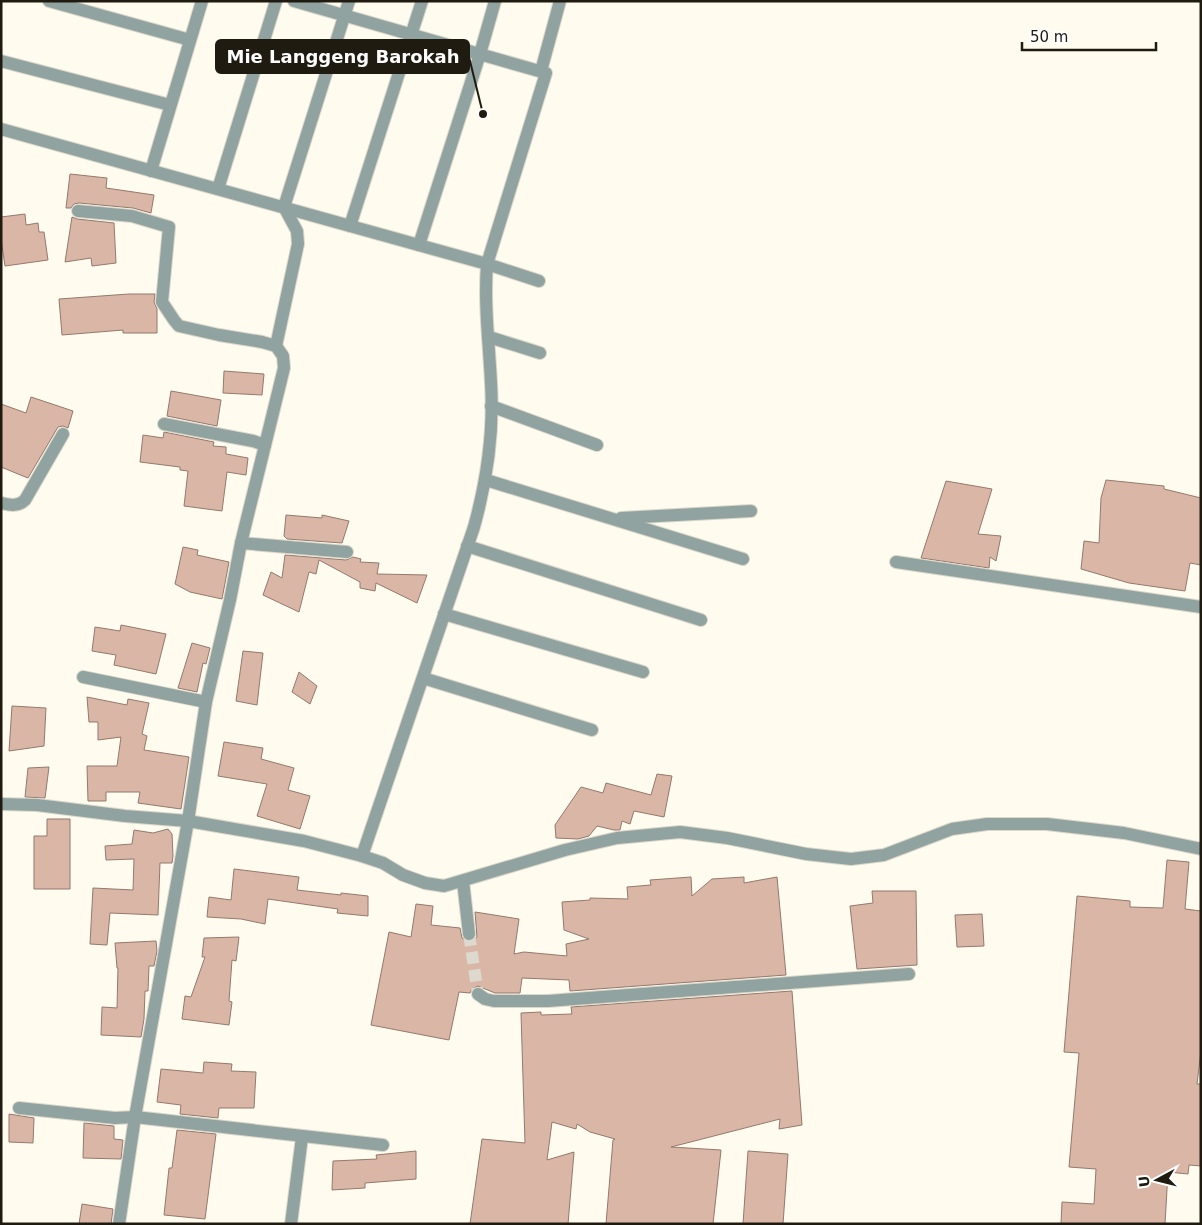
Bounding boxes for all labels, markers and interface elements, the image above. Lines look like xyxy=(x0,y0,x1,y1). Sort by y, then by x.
scale bar xyxy=(1022,20,1156,52)
text: 50 m xyxy=(1030,28,1068,46)
callout: Mie Langgeng Barokah xyxy=(216,40,469,73)
text: Mie Langgeng Barokah xyxy=(227,46,459,67)
north arrow xyxy=(1132,1155,1182,1205)
text: U xyxy=(1135,1175,1153,1188)

